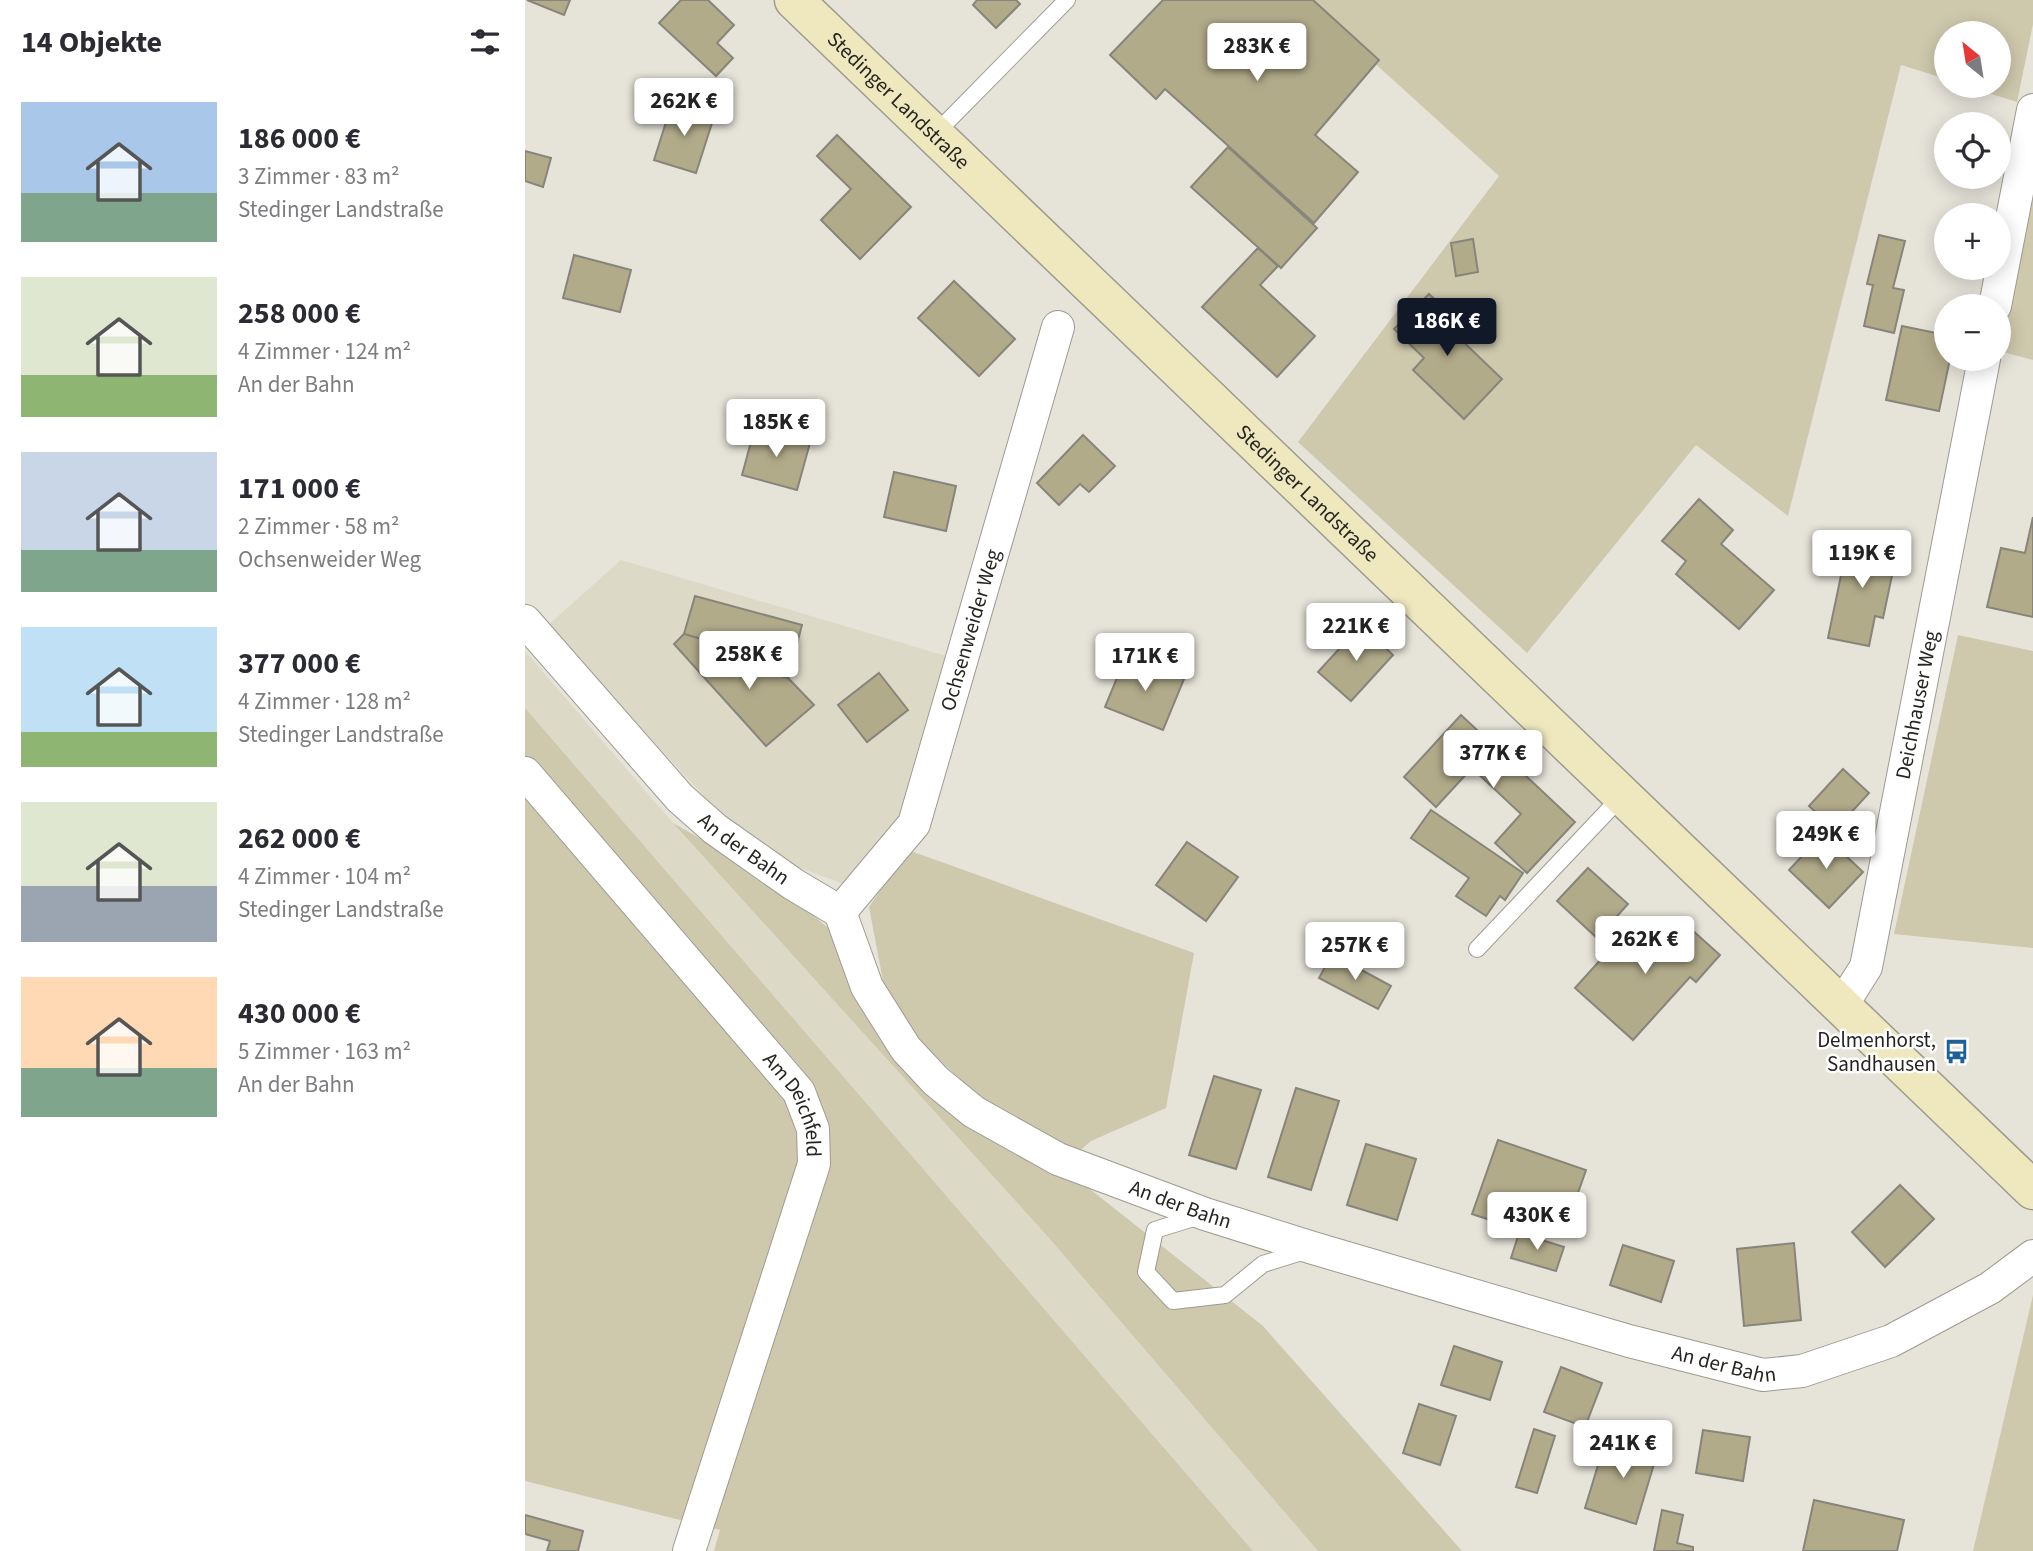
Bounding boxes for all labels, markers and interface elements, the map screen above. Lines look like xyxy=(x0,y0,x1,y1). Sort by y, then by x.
text: 14 Objekte xyxy=(21,21,162,64)
north arrow xyxy=(1934,21,2011,98)
map controls xyxy=(1934,21,2011,371)
icon: filters xyxy=(466,23,504,61)
pin: 283K € xyxy=(1200,24,1314,83)
street label: Stedinger Landstraße xyxy=(820,25,977,176)
text: 283K € xyxy=(1223,29,1291,62)
pin: 262K € xyxy=(627,78,741,138)
text: 262K € xyxy=(650,84,718,117)
button: locate xyxy=(1934,112,2011,189)
text: 186 000 € xyxy=(238,117,361,160)
icon: home xyxy=(77,130,161,214)
text: 3 Zimmer · 83 m² xyxy=(238,160,400,193)
text: Stedinger Landstraße xyxy=(238,193,444,226)
button: + xyxy=(1934,203,2011,280)
text: 258 000 € xyxy=(238,292,361,335)
button: − xyxy=(1934,294,2011,371)
pin: 186K € xyxy=(1390,298,1504,358)
text: 186K € xyxy=(1413,304,1481,337)
icon: home xyxy=(77,305,161,389)
text: 4 Zimmer · 124 m² xyxy=(238,335,411,368)
text: An der Bahn xyxy=(238,368,355,401)
pin: 185K € xyxy=(719,400,833,459)
text: 185K € xyxy=(742,405,810,438)
street label: Stedinger Landstraße xyxy=(1229,417,1386,569)
text: 171 000 € xyxy=(238,467,361,510)
icon: home xyxy=(77,480,161,564)
text: 2 Zimmer · 58 m² xyxy=(238,510,400,543)
pin: 119K € xyxy=(1805,530,1919,590)
text: 119K € xyxy=(1828,536,1896,569)
text: Ochsenweider Weg xyxy=(238,543,421,576)
street label: Ochsenweider Weg xyxy=(933,545,1008,714)
pin: 221K € xyxy=(1299,604,1413,663)
text: 221K € xyxy=(1322,609,1390,642)
street label: Deichhauser Weg xyxy=(1888,627,1946,782)
pin: 258K € xyxy=(692,632,806,691)
pin: 171K € xyxy=(1088,634,1202,693)
text: 258K € xyxy=(715,637,783,670)
text: 171K € xyxy=(1111,639,1179,672)
text: 377 000 € xyxy=(238,642,361,685)
icon: home xyxy=(77,655,161,739)
text: 4 Zimmer · 128 m² xyxy=(238,685,411,718)
text: Stedinger Landstraße xyxy=(238,718,444,751)
pin: 377K € xyxy=(1436,730,1550,790)
text: 377K € xyxy=(1459,736,1527,769)
street label: An der Bahn xyxy=(691,806,796,892)
pin: 249K € xyxy=(1769,812,1883,871)
text: 262 000 € xyxy=(238,817,361,860)
text: 249K € xyxy=(1792,817,1860,850)
icon: home xyxy=(77,830,161,914)
text: 4 Zimmer · 104 m² xyxy=(238,860,411,893)
text: Stedinger Landstraße xyxy=(238,893,444,926)
pin: 262K € xyxy=(1588,916,1702,976)
pin: 257K € xyxy=(1298,922,1412,982)
text: 262K € xyxy=(1611,922,1679,955)
text: 257K € xyxy=(1321,928,1389,961)
text: 430 000 € xyxy=(238,992,361,1035)
icon: home xyxy=(77,1005,161,1089)
place label: Delmenhorst, Sandhausen xyxy=(1817,1025,1936,1079)
text: 5 Zimmer · 163 m² xyxy=(238,1035,411,1068)
bus stop icon: Delmenhorst, Sandhausen xyxy=(1942,1038,1970,1066)
street label: Am Deichfeld xyxy=(756,1045,829,1157)
text: An der Bahn xyxy=(238,1068,355,1101)
street label: An der Bahn xyxy=(1125,1172,1235,1236)
pin: 430K € xyxy=(1480,1192,1594,1252)
text: 430K € xyxy=(1503,1198,1571,1231)
street label: An der Bahn xyxy=(1669,1337,1778,1390)
pin: 241K € xyxy=(1566,1420,1680,1480)
text: 241K € xyxy=(1589,1426,1657,1459)

